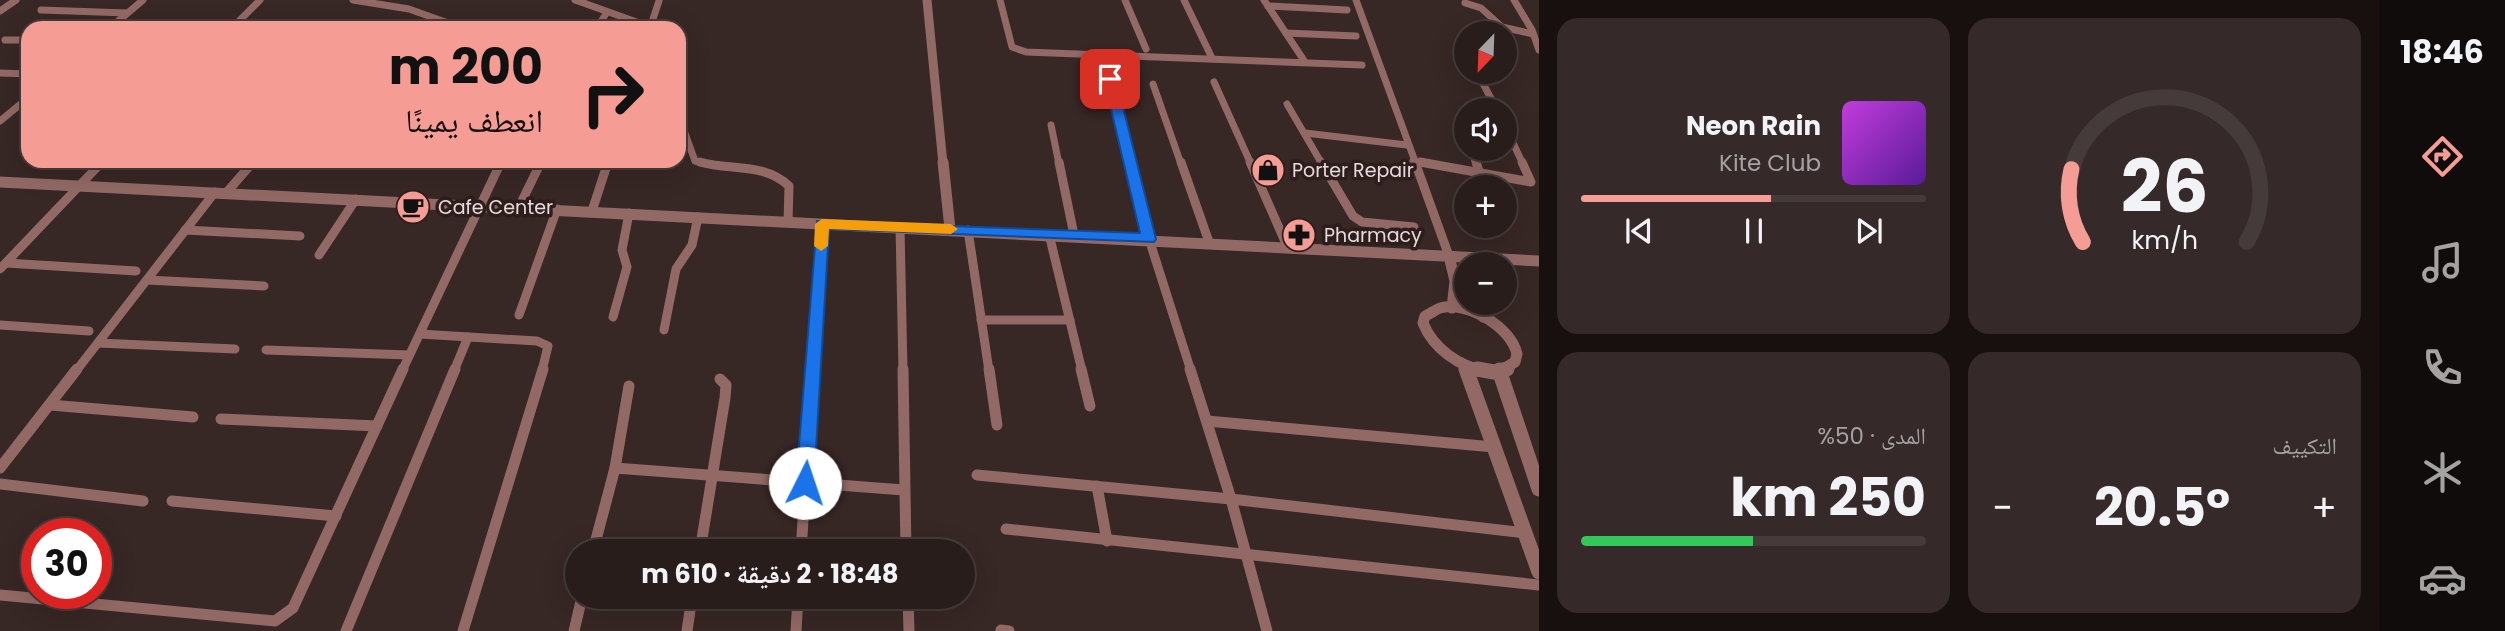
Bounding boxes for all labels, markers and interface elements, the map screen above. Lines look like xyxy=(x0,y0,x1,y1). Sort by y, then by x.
north arrow xyxy=(1454,21,1517,84)
map controls xyxy=(1454,21,1517,315)
text: 18:46 xyxy=(2400,29,2484,74)
text: 200 m xyxy=(389,33,543,101)
icon: right xyxy=(567,49,658,140)
pin xyxy=(1080,49,1140,109)
icon: arrive xyxy=(1091,60,1129,98)
text: انعطف يمينًا xyxy=(405,98,543,143)
button: sound xyxy=(1454,98,1517,161)
text: Neon Rain xyxy=(1686,108,1821,144)
icon: directions xyxy=(2418,132,2467,181)
text: 26 xyxy=(2121,136,2208,237)
text: Kite Club xyxy=(1719,147,1821,179)
shop icon: Porter Repair xyxy=(1249,151,1287,189)
place label: Porter Repair xyxy=(1292,157,1414,184)
button: + xyxy=(1454,175,1517,238)
cafe icon: Cafe Center xyxy=(394,188,432,226)
place label: Cafe Center xyxy=(438,194,553,221)
icon: previous xyxy=(1620,212,1658,250)
icon: pause xyxy=(1735,212,1773,250)
icon: next xyxy=(1850,212,1888,250)
pharmacy icon: Pharmacy xyxy=(1280,216,1318,254)
place label: Pharmacy xyxy=(1324,222,1422,249)
text: km/h xyxy=(2131,223,2198,258)
icon: music xyxy=(2418,238,2467,287)
button: − xyxy=(1454,252,1517,315)
icon: phone xyxy=(2418,343,2467,392)
text: المدى · 50% xyxy=(1818,420,1926,452)
text: التكييف xyxy=(2272,430,2337,462)
position arrow xyxy=(768,446,842,520)
icon: climate xyxy=(2418,448,2467,497)
text: 250 km xyxy=(1730,461,1926,534)
text: 20.5° xyxy=(2094,471,2230,544)
text: − xyxy=(1992,481,2013,534)
text: + xyxy=(2311,481,2337,534)
speed limit sign: 30 xyxy=(21,518,112,609)
icon: car xyxy=(2418,554,2467,603)
text: 18:48 · 2 دقيقة · 610 m xyxy=(641,556,899,592)

